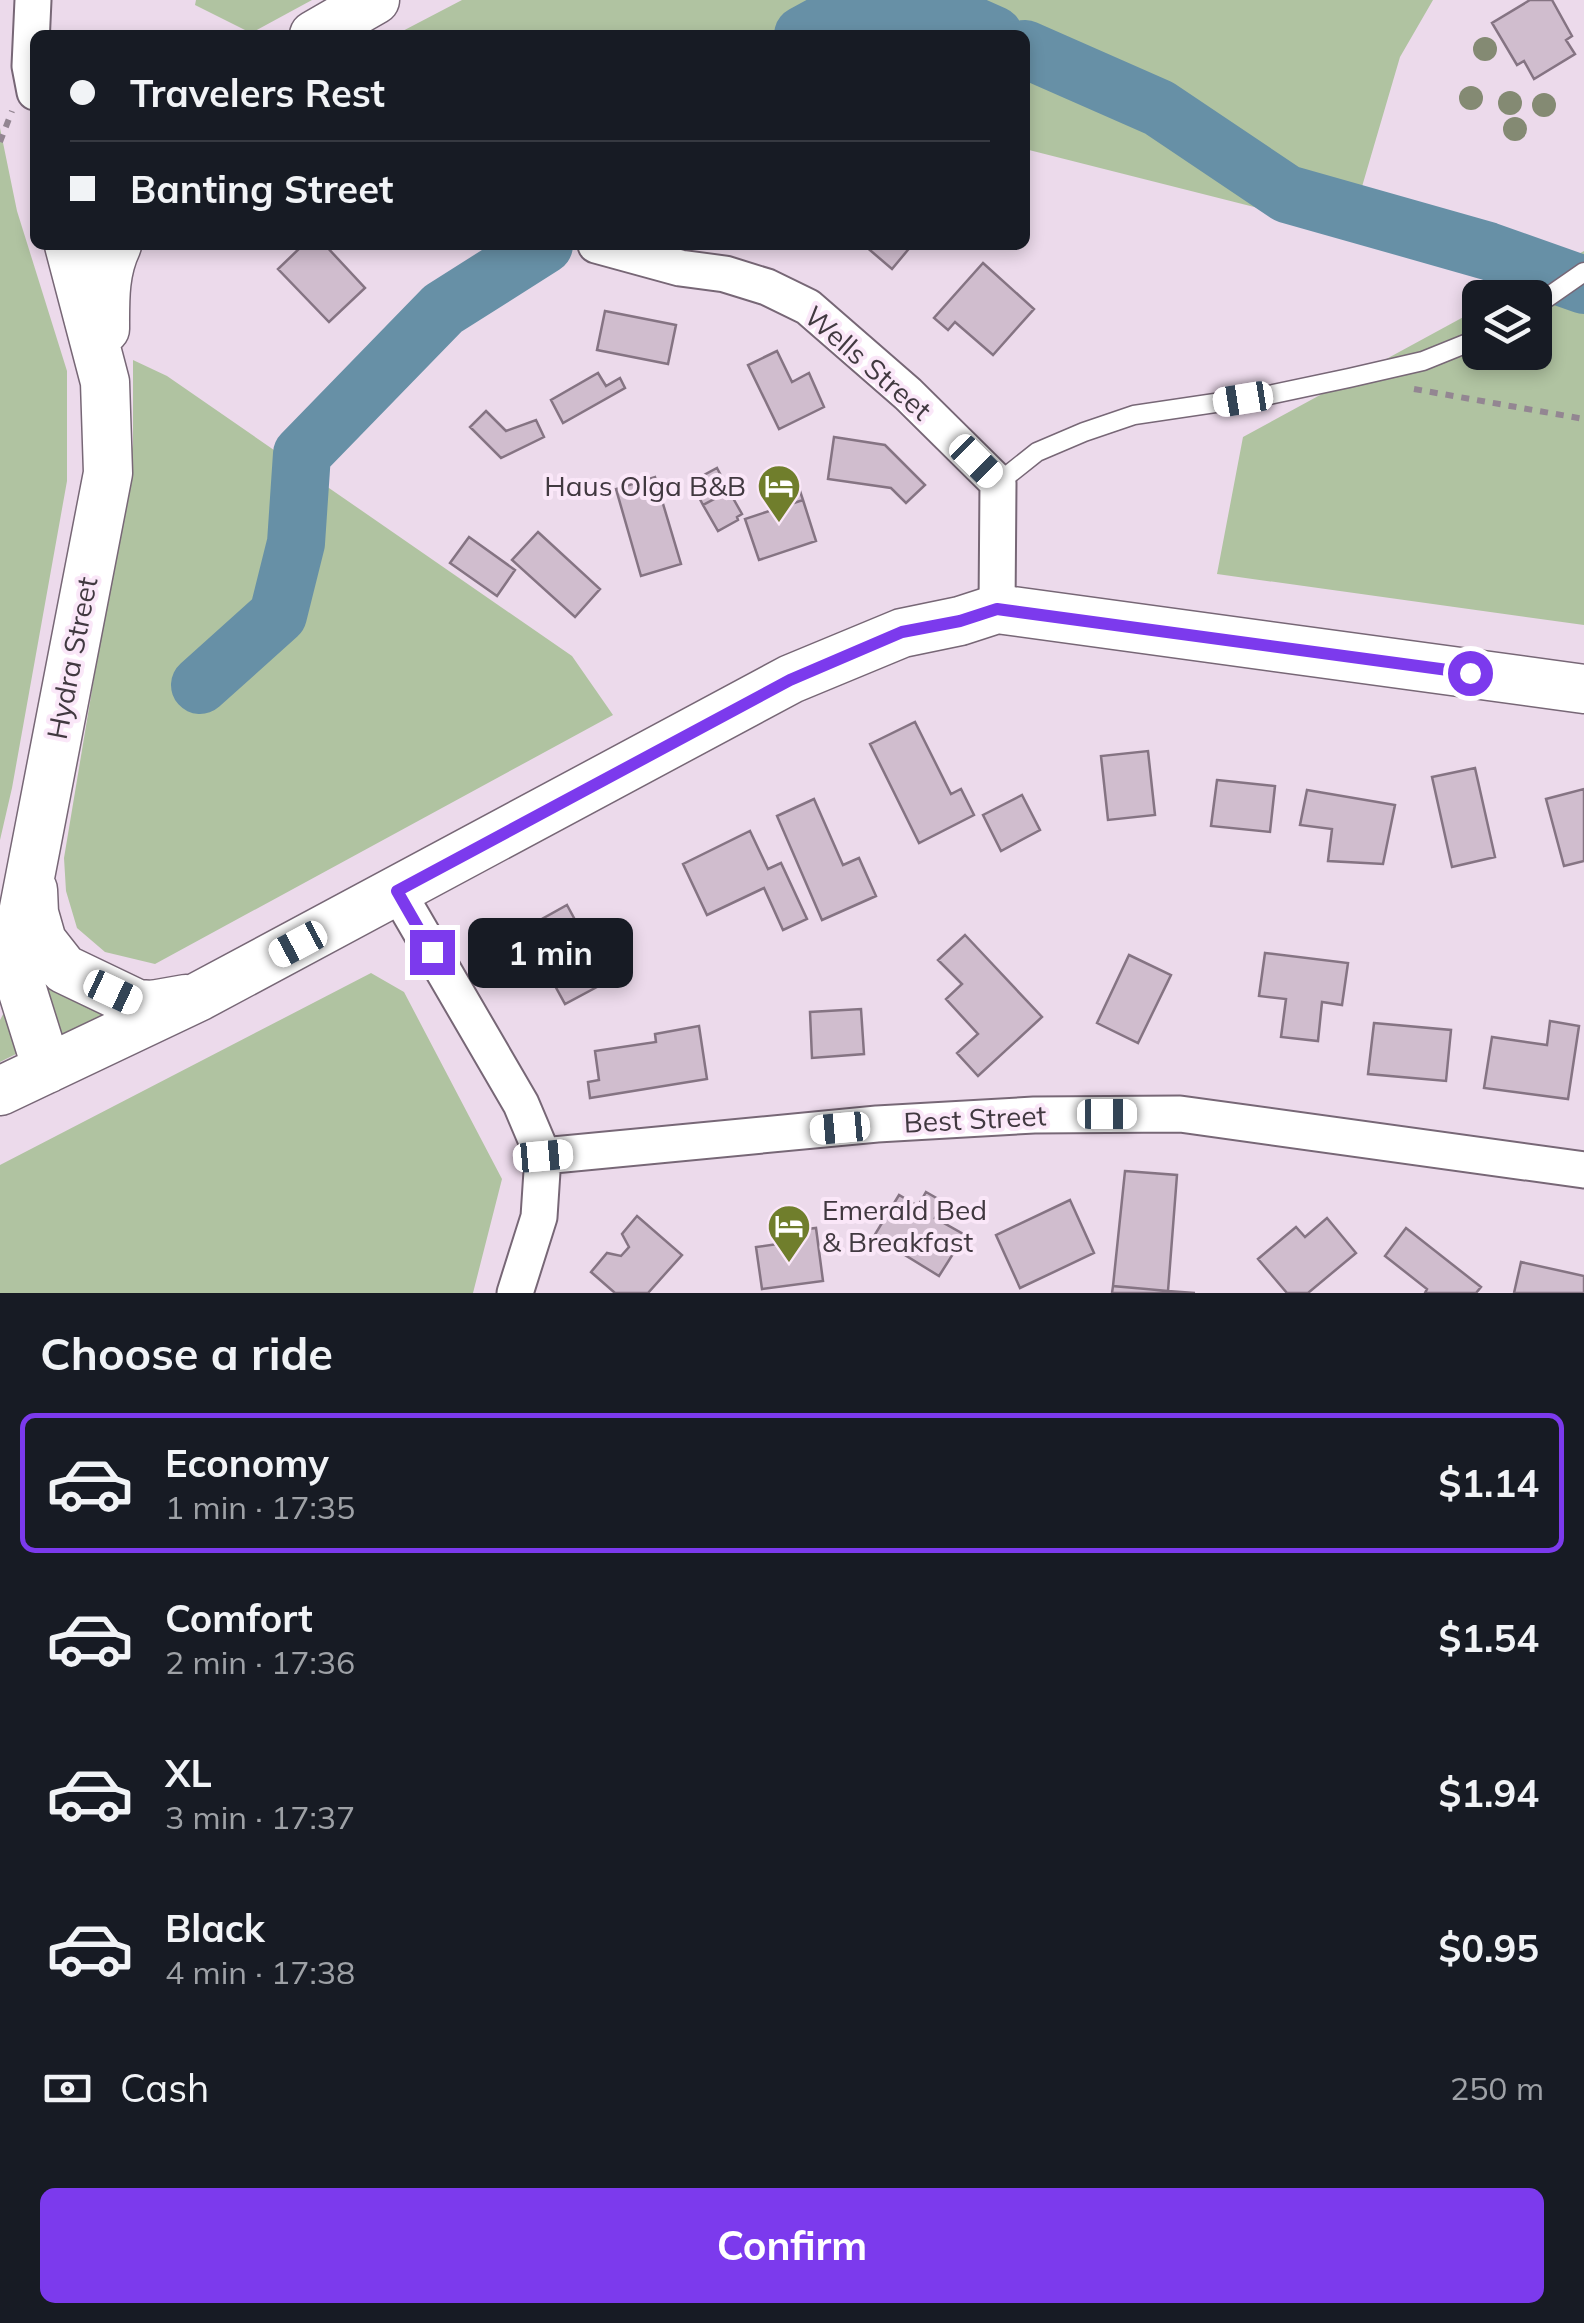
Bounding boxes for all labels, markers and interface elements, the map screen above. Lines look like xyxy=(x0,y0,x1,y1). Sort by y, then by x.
text: Travelers Rest xyxy=(130,69,385,117)
text: Banting Street xyxy=(130,165,393,213)
map controls xyxy=(1462,280,1552,370)
button: layers xyxy=(1462,280,1552,370)
street label: Wells Street xyxy=(798,298,939,427)
car xyxy=(1211,379,1275,419)
car xyxy=(944,429,1008,493)
hotel icon: Haus Olga B&B xyxy=(756,463,802,524)
place label: Haus Olga B&B xyxy=(544,468,746,503)
street label: Hydra Street xyxy=(39,574,104,742)
route start xyxy=(1448,651,1493,696)
car xyxy=(264,917,332,971)
callout: 1 min xyxy=(467,917,632,987)
route end xyxy=(410,930,455,975)
text: 1 min xyxy=(508,933,593,973)
car xyxy=(79,966,147,1018)
street label: Best Street xyxy=(903,1097,1047,1140)
car xyxy=(1077,1099,1137,1129)
car xyxy=(809,1110,871,1146)
car xyxy=(512,1138,574,1174)
place label: Emerald Bed & Breakfast xyxy=(822,1192,987,1259)
hotel icon: Emerald Bed & Breakfast xyxy=(766,1203,812,1264)
text: Choose a ride xyxy=(40,1325,333,1381)
icon: car xyxy=(45,1438,135,1528)
text: Economy xyxy=(165,1439,329,1487)
text: $1.14 xyxy=(1438,1459,1539,1507)
text: 1 min · 17:35 xyxy=(165,1487,355,1527)
icon: car xyxy=(45,1593,135,1683)
text: Comfort xyxy=(165,1594,313,1642)
text: $1.54 xyxy=(1438,1614,1539,1662)
text: 2 min · 17:36 xyxy=(165,1642,355,1682)
icon: car xyxy=(45,1748,135,1838)
text: XL xyxy=(165,1749,212,1797)
text: $1.94 xyxy=(1438,1769,1539,1817)
text: 3 min · 17:37 xyxy=(165,1797,355,1837)
icon: car xyxy=(45,1903,135,1993)
text: Black xyxy=(165,1904,265,1952)
text: $0.95 xyxy=(1438,1924,1539,1972)
text: 4 min · 17:38 xyxy=(165,1952,355,1992)
icon: cash xyxy=(40,2061,95,2116)
text: Cash xyxy=(120,2064,209,2112)
text: 250 m xyxy=(1450,2068,1544,2108)
button: Confirm xyxy=(40,2188,1544,2303)

